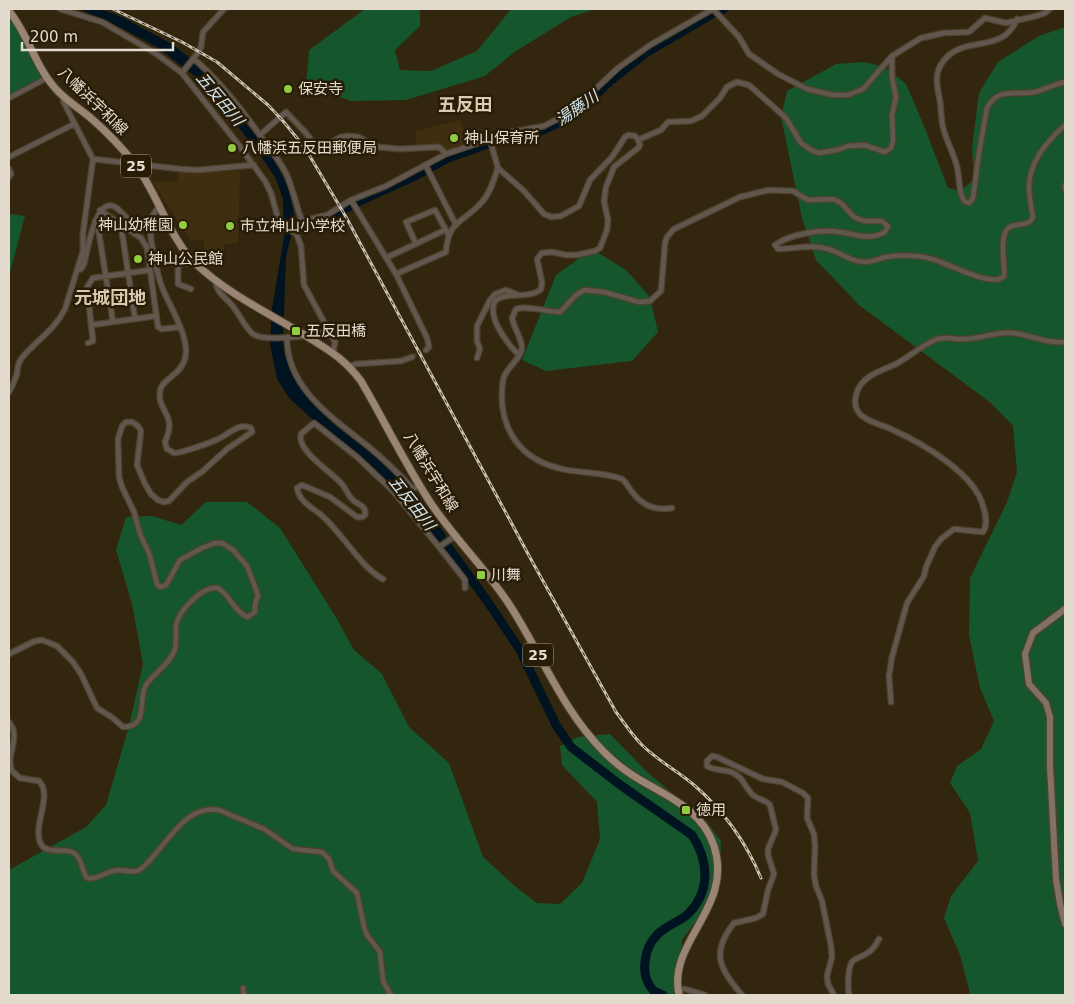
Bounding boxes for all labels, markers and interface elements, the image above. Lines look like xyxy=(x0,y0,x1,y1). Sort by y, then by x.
scale bar xyxy=(22,20,174,52)
text: 200 m xyxy=(30,28,78,46)
street label: 八幡浜宇和線 xyxy=(54,63,132,139)
water label: 五反田川 xyxy=(192,68,249,131)
place label: 保安寺 xyxy=(298,80,343,98)
marker: 保安寺 xyxy=(282,83,294,95)
water label: 湯藤川 xyxy=(552,85,604,130)
district label: 五反田 xyxy=(438,94,492,115)
place label: 神山保育所 xyxy=(464,129,539,147)
marker: 神山保育所 xyxy=(448,132,460,144)
place label: 八幡浜五反田郵便局 xyxy=(242,139,377,157)
marker: 八幡浜五反田郵便局 xyxy=(226,142,238,154)
road number: 25 xyxy=(121,154,151,178)
place label: 神山幼稚園 xyxy=(98,216,173,234)
place label: 市立神山小学校 xyxy=(240,217,345,235)
marker: 神山幼稚園 xyxy=(177,219,189,231)
marker: 市立神山小学校 xyxy=(224,220,236,232)
place label: 神山公民館 xyxy=(148,250,223,268)
marker: 神山公民館 xyxy=(132,253,144,265)
district label: 元城団地 xyxy=(74,287,146,308)
place label: 五反田橋 xyxy=(306,322,366,340)
marker: 五反田橋 xyxy=(290,325,302,337)
street label: 八幡浜宇和線 xyxy=(400,429,462,515)
water label: 五反田川 xyxy=(385,472,440,536)
place label: 川舞 xyxy=(491,566,521,584)
marker: 川舞 xyxy=(475,569,487,581)
road number: 25 xyxy=(523,644,553,666)
place label: 徳用 xyxy=(696,801,726,819)
marker: 徳用 xyxy=(680,804,692,816)

